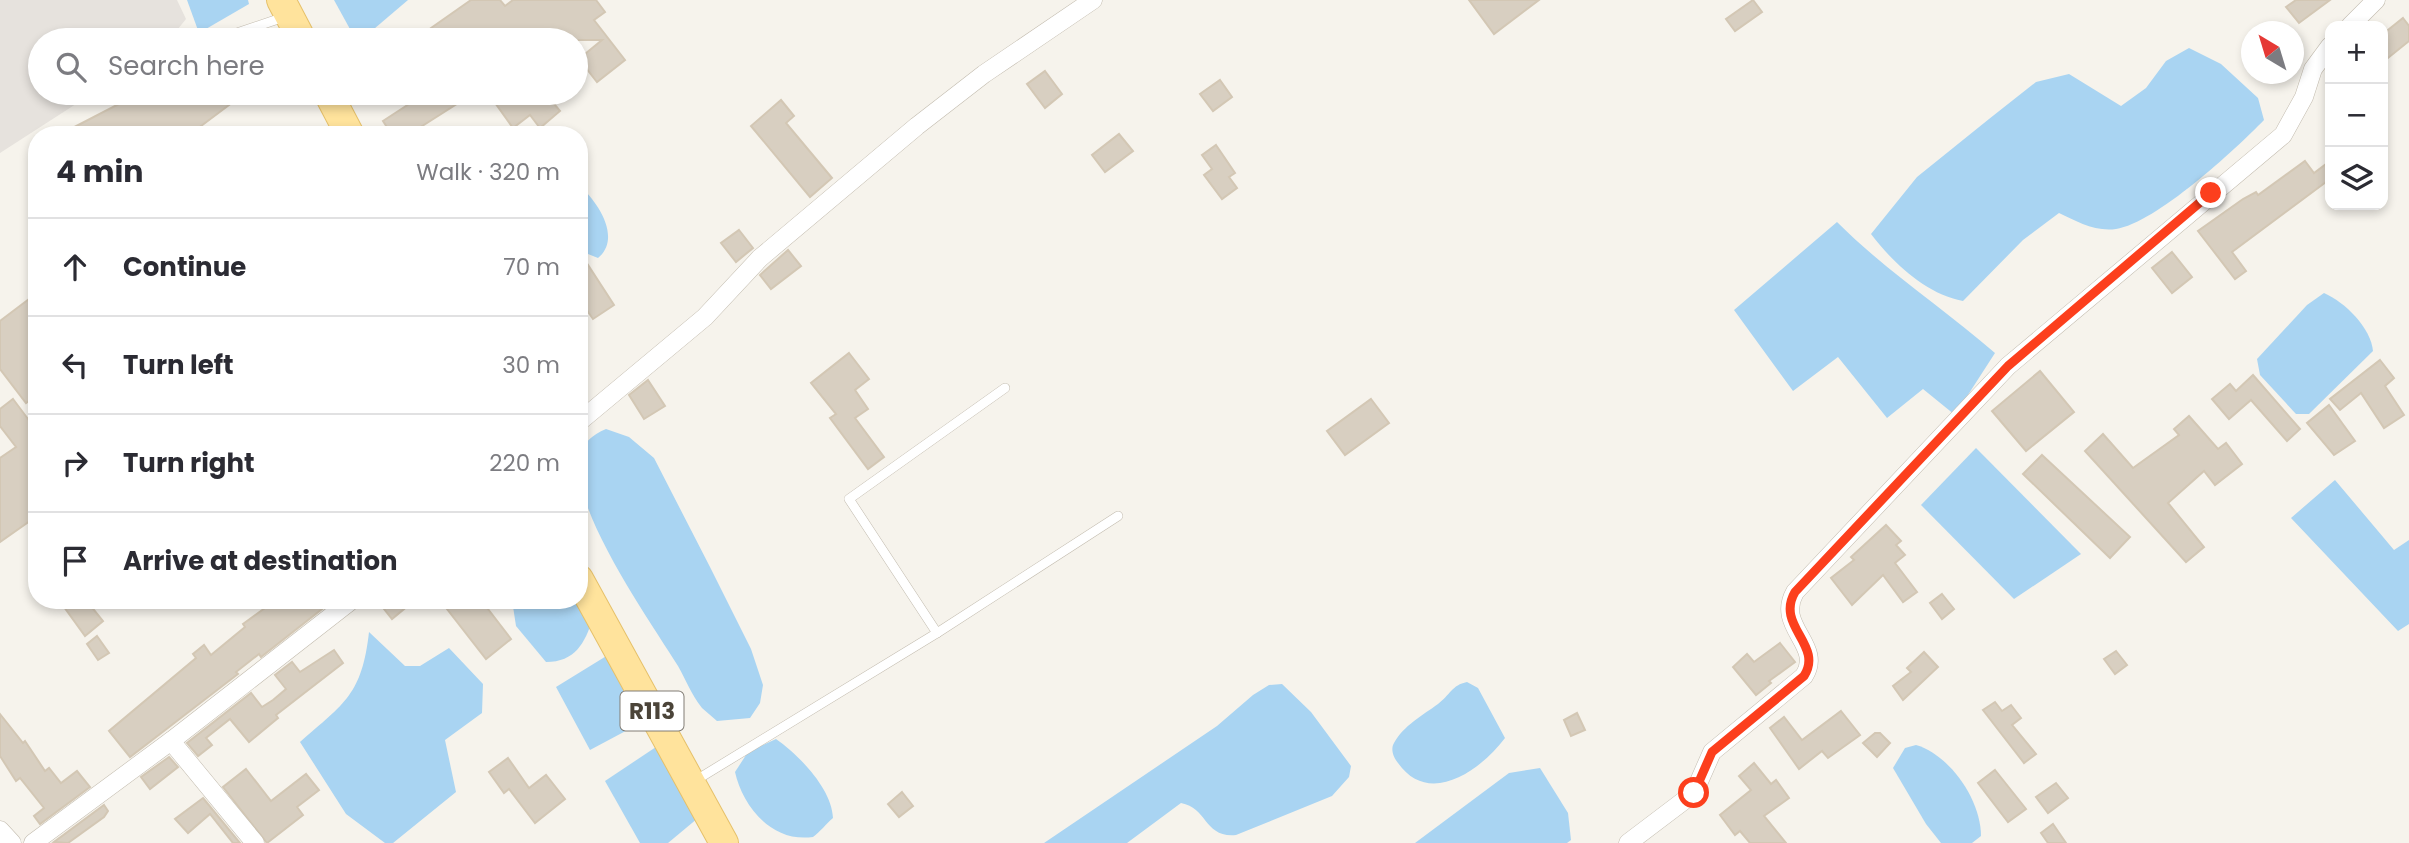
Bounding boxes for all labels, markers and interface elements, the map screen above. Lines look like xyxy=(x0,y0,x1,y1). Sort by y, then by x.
north arrow xyxy=(2241,21,2304,84)
map controls xyxy=(2325,21,2388,210)
button: + xyxy=(2325,21,2388,84)
search box xyxy=(28,28,588,105)
icon: search xyxy=(52,48,90,86)
text: Search here xyxy=(108,48,265,84)
button: − xyxy=(2325,84,2388,147)
button: layers xyxy=(2325,147,2388,210)
text: 4 min xyxy=(56,150,144,193)
text: Walk · 320 m xyxy=(416,156,560,188)
route end xyxy=(2195,177,2226,208)
icon: ahead xyxy=(56,248,94,286)
text: Continue xyxy=(123,249,246,285)
text: 70 m xyxy=(503,251,560,283)
icon: left xyxy=(56,346,94,384)
text: Turn left xyxy=(123,347,234,383)
text: 30 m xyxy=(502,349,560,381)
icon: right xyxy=(56,444,94,482)
text: Turn right xyxy=(123,445,255,481)
text: 220 m xyxy=(489,447,560,479)
icon: arrive xyxy=(56,542,94,580)
text: Arrive at destination xyxy=(123,543,398,579)
road number: R113 xyxy=(620,692,684,730)
route start xyxy=(1678,777,1709,808)

